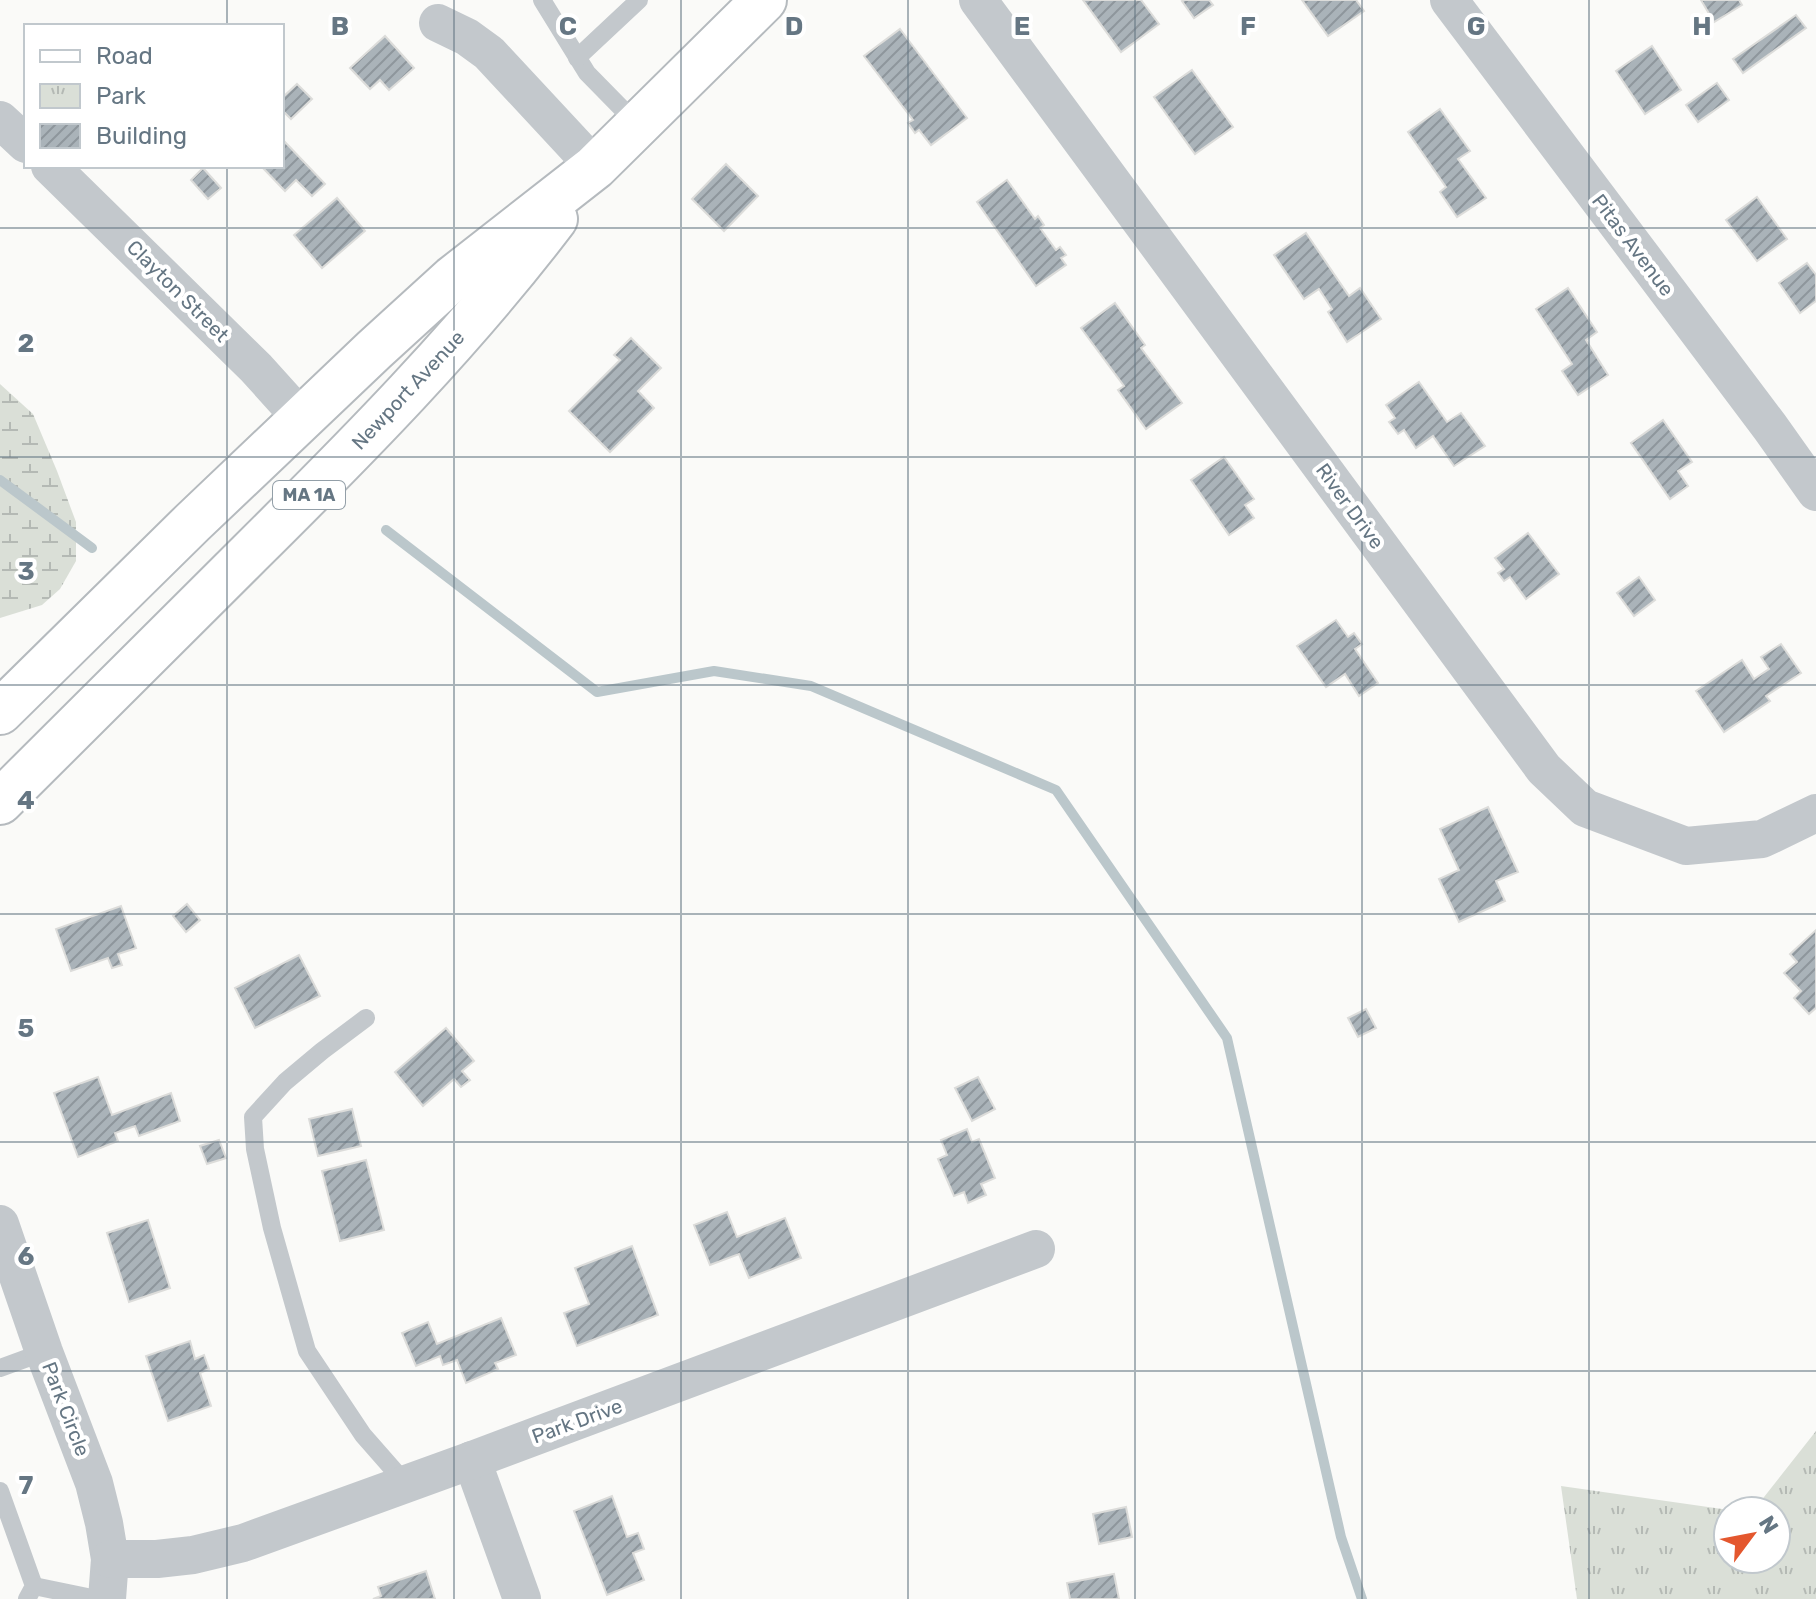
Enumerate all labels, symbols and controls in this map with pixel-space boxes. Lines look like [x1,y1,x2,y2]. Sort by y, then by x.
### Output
text: B [331,11,349,42]
text: C [559,11,577,42]
text: D [785,11,803,42]
text: E [1014,11,1030,42]
text: F [1240,11,1256,42]
text: G [1467,11,1485,42]
text: H [1692,11,1712,42]
legend [24,24,284,168]
text: Road [96,42,153,70]
text: Park [96,82,147,110]
text: Building [96,122,187,150]
street label: Pitas Avenue [1587,189,1679,301]
street label: Clayton Street [122,235,234,347]
street label: Newport Avenue [347,325,469,455]
text: 2 [18,328,34,359]
street label: River Drive [1311,458,1389,554]
road number: MA 1A [273,481,345,509]
text: 3 [17,556,35,587]
text: 4 [17,785,35,816]
text: 5 [18,1013,34,1044]
text: 6 [18,1241,35,1272]
street label: Park Circle [37,1358,95,1460]
street label: Park Drive [529,1394,625,1448]
text: 7 [19,1470,34,1501]
north arrow [1712,1495,1792,1575]
text: N [1753,1511,1784,1539]

